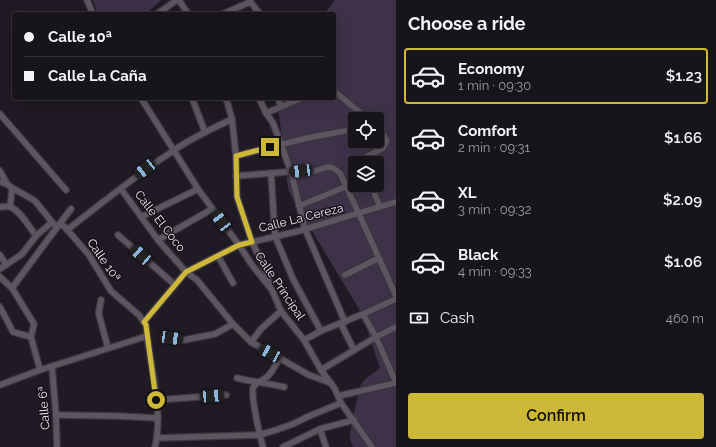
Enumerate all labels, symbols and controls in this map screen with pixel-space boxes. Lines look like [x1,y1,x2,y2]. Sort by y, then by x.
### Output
text: Choose a ride [408,13,526,34]
text: Calle 10ª [48,28,112,46]
icon: car [410,58,446,94]
text: Economy [458,60,525,78]
text: Calle La Caña [48,67,147,85]
text: $1.23 [666,67,702,85]
text: 1 min · 09:30 [458,78,531,93]
map controls [348,112,384,192]
button: locate [348,112,384,148]
icon: car [410,120,446,156]
text: Comfort [458,122,517,140]
text: $1.66 [664,129,702,147]
route end [261,138,279,156]
text: 2 min · 09:31 [458,140,530,155]
button: layers [348,156,384,192]
car [132,157,158,181]
car [288,164,314,178]
icon: car [410,182,446,218]
text: XL [458,184,476,202]
street label: Calle El Coco [132,188,188,254]
text: $2.09 [663,191,702,209]
street label: Calle La Cereza [257,201,345,235]
text: 3 min · 09:32 [458,202,531,217]
car [209,208,233,234]
street label: Calle 10ª [84,236,124,284]
car [128,243,154,267]
icon: car [410,244,446,280]
text: Black [458,246,498,264]
street label: Calle Principal [252,249,308,323]
text: $1.06 [664,253,702,271]
text: 4 min · 09:33 [458,264,532,279]
icon: cash [408,307,430,329]
text: Cash [440,309,474,327]
text: 460 m [666,311,704,326]
car [158,330,184,346]
car [257,342,283,364]
street label: Calle 6ª [35,386,53,430]
car [200,389,224,403]
route start [147,391,165,409]
button: Confirm [408,393,704,439]

